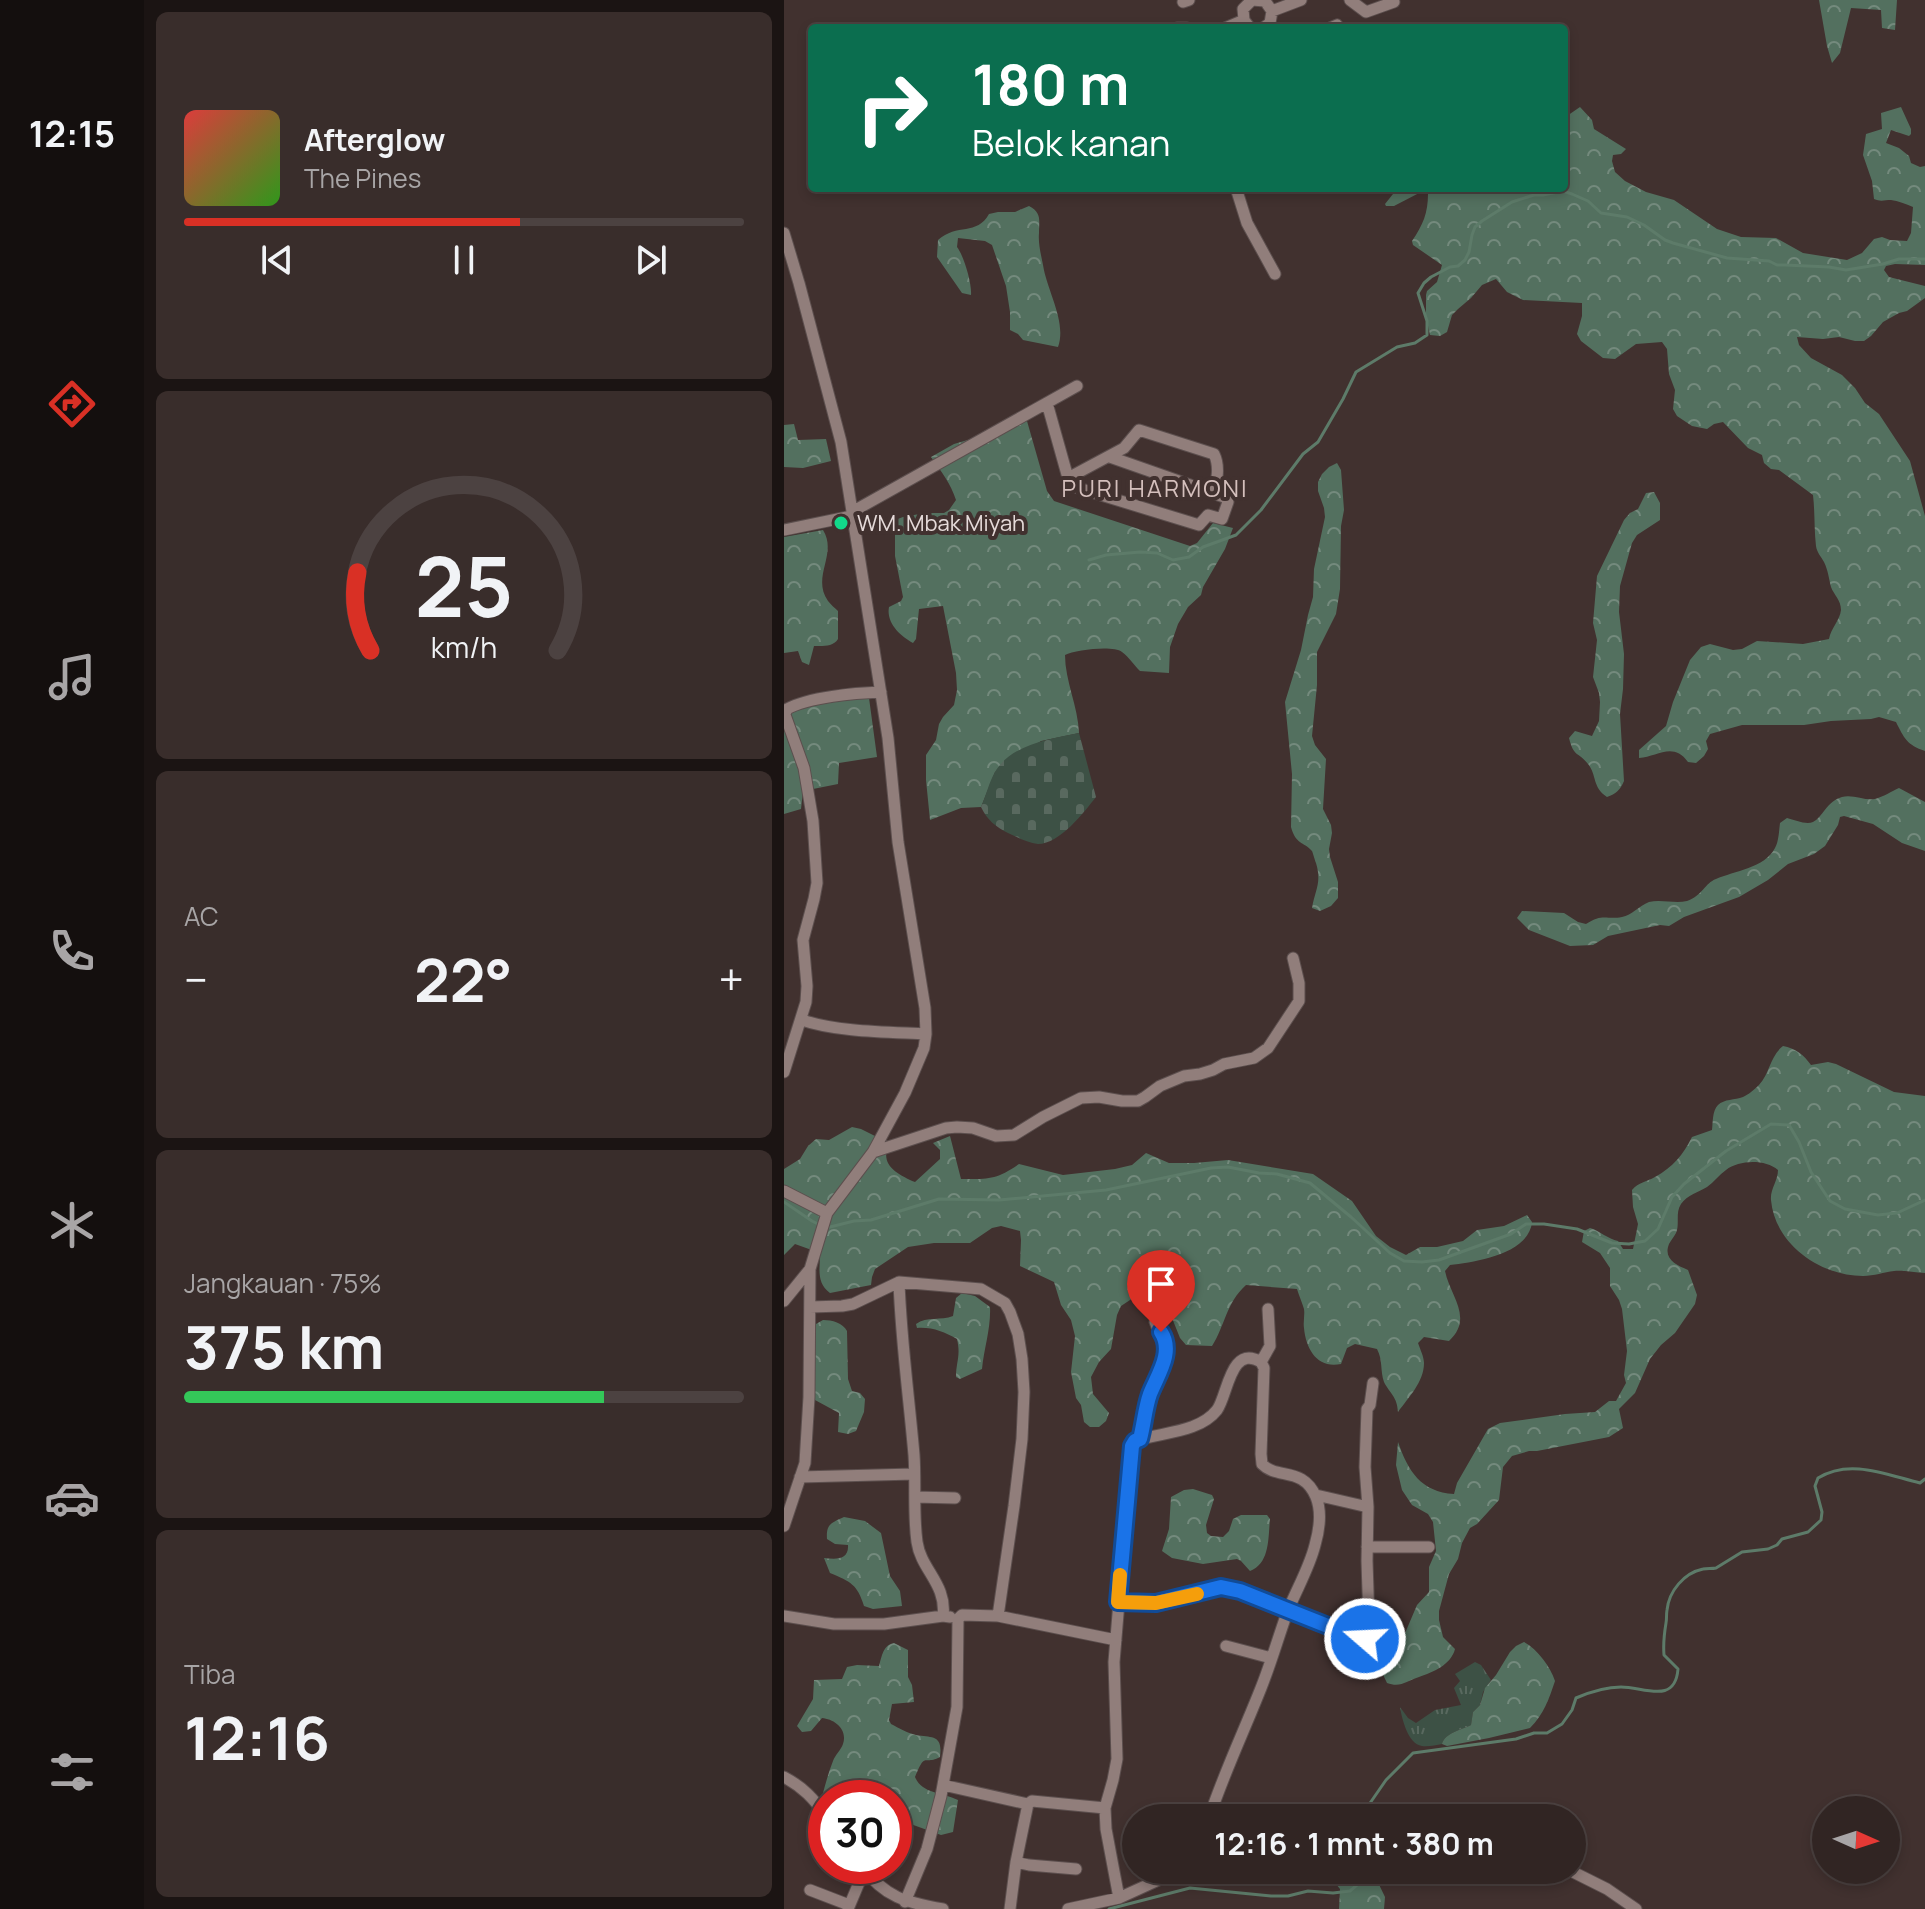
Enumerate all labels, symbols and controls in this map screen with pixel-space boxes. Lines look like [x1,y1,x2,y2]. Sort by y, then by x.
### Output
text: 180 m [972,45,1129,122]
icon: right [840,56,944,160]
text: 12:15 [29,109,115,158]
text: Belok kanan [972,118,1171,167]
text: Afterglow [304,119,445,160]
text: The Pines [304,160,421,196]
icon: previous [255,238,299,282]
icon: pause [442,238,486,282]
icon: next [629,238,673,282]
icon: directions [44,376,100,432]
district label: PURI HARMONI [1061,471,1249,504]
place label: WM. Mbak Miyah [857,508,1025,538]
marker: WM. Mbak Miyah [832,514,850,532]
text: 25 [415,528,513,642]
text: km/h [431,628,497,667]
icon: music [44,649,100,705]
text: AC [184,898,219,934]
icon: phone [44,923,100,979]
text: 22° [414,938,512,1020]
text: − [184,949,208,1009]
text: + [719,949,744,1009]
icon: climate [44,1197,100,1253]
pin [1127,1250,1195,1332]
icon: arrive [1139,1262,1183,1306]
text: Jangkauan · 75% [184,1265,382,1301]
text: 375 km [184,1305,384,1387]
icon: car [44,1470,100,1526]
position arrow [1323,1597,1407,1681]
text: Tiba [184,1656,235,1692]
text: 12:16 [184,1696,330,1778]
icon: filters [44,1744,100,1800]
speed limit sign: 30 [808,1780,912,1884]
north arrow [1812,1796,1900,1884]
map controls [1812,1796,1900,1884]
text: 12:16 · 1 mnt · 380 m [1214,1823,1494,1864]

